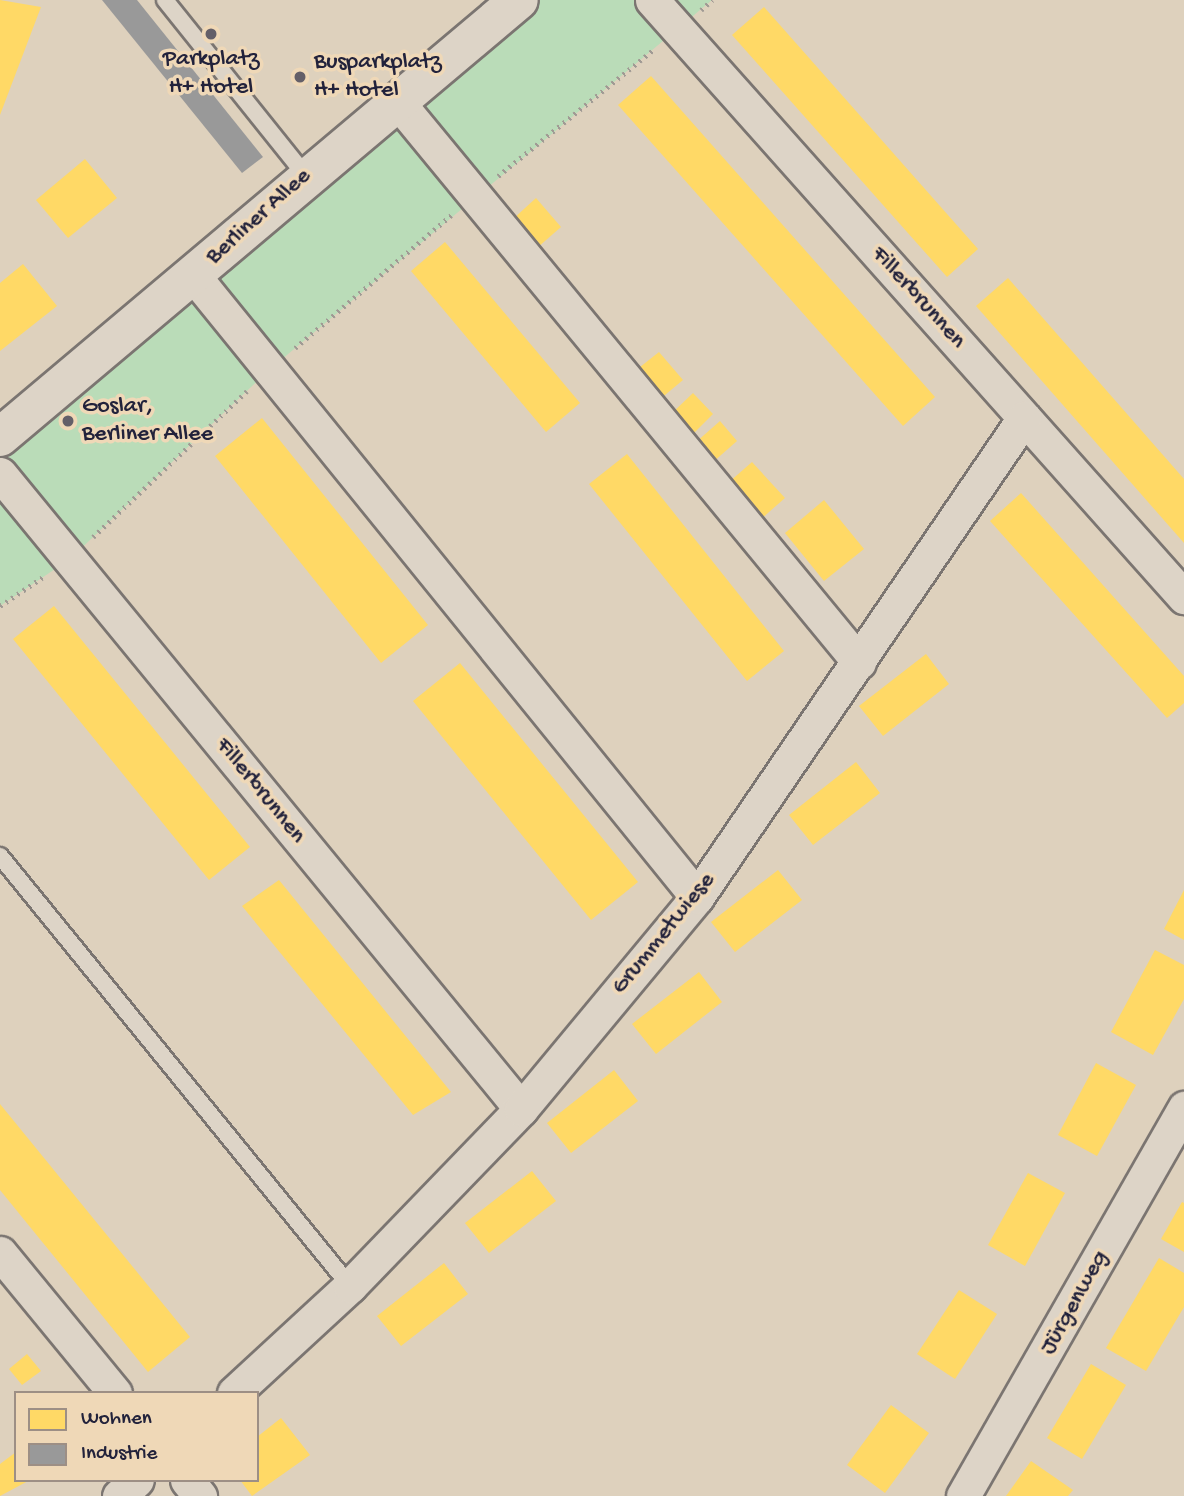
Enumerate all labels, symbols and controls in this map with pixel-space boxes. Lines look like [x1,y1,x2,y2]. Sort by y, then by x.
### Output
marker: Parkplatz H+ Hotel [203,26,219,42]
place label: Parkplatz H+ Hotel [163,46,259,102]
place label: Busparkplatz H+ Hotel [314,49,442,105]
marker: Busparkplatz H+ Hotel [292,69,308,85]
street label: Berliner Allee [201,162,317,272]
street label: Fillerbrunnen [864,241,972,355]
place label: Goslar, Berliner Allee [82,393,213,449]
marker: Goslar, Berliner Allee [60,413,76,429]
street label: Fillerbrunnen [209,732,311,850]
street label: Grummetwiese [606,867,722,1001]
street label: Jürgenweg [1035,1246,1115,1360]
legend [14,1391,259,1482]
text: Wohnen [81,1407,152,1432]
text: Industrie [81,1442,157,1467]

